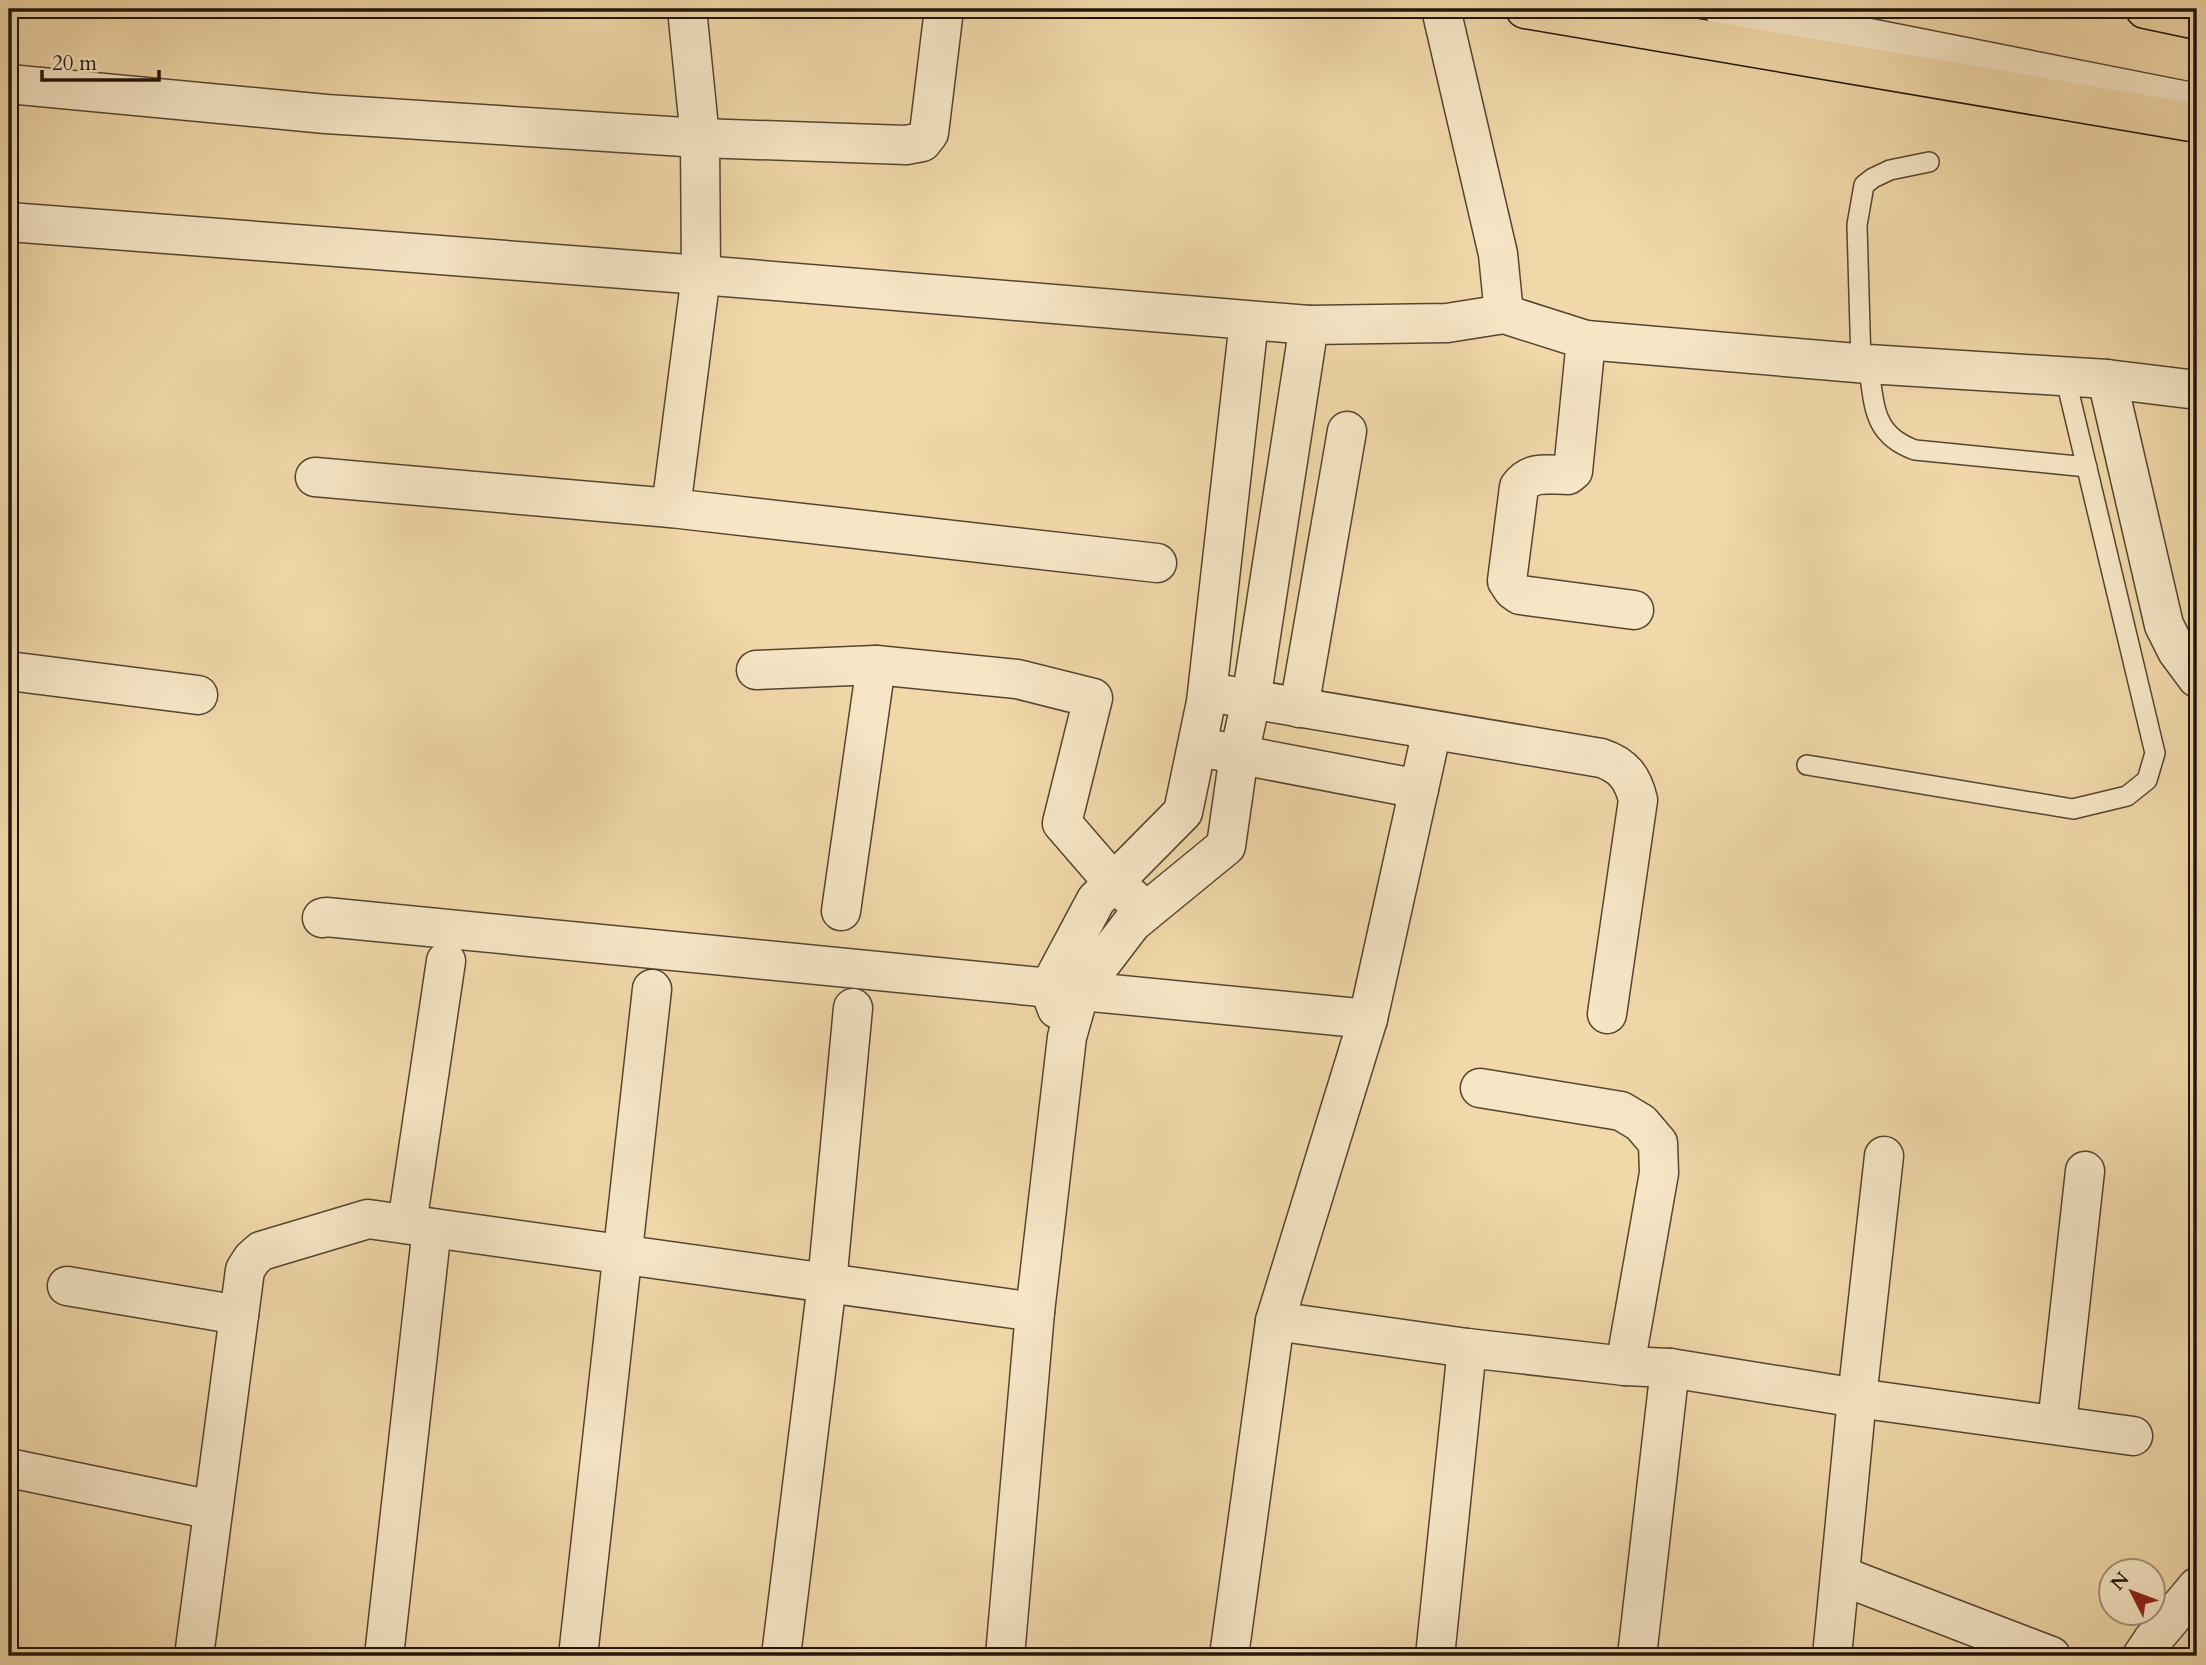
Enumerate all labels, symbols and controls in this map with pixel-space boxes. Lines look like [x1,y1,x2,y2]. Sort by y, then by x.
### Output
scale bar [42,38,159,82]
text: 20 m [52,49,97,78]
north arrow [2098,1556,2168,1626]
text: N [2105,1566,2136,1596]

